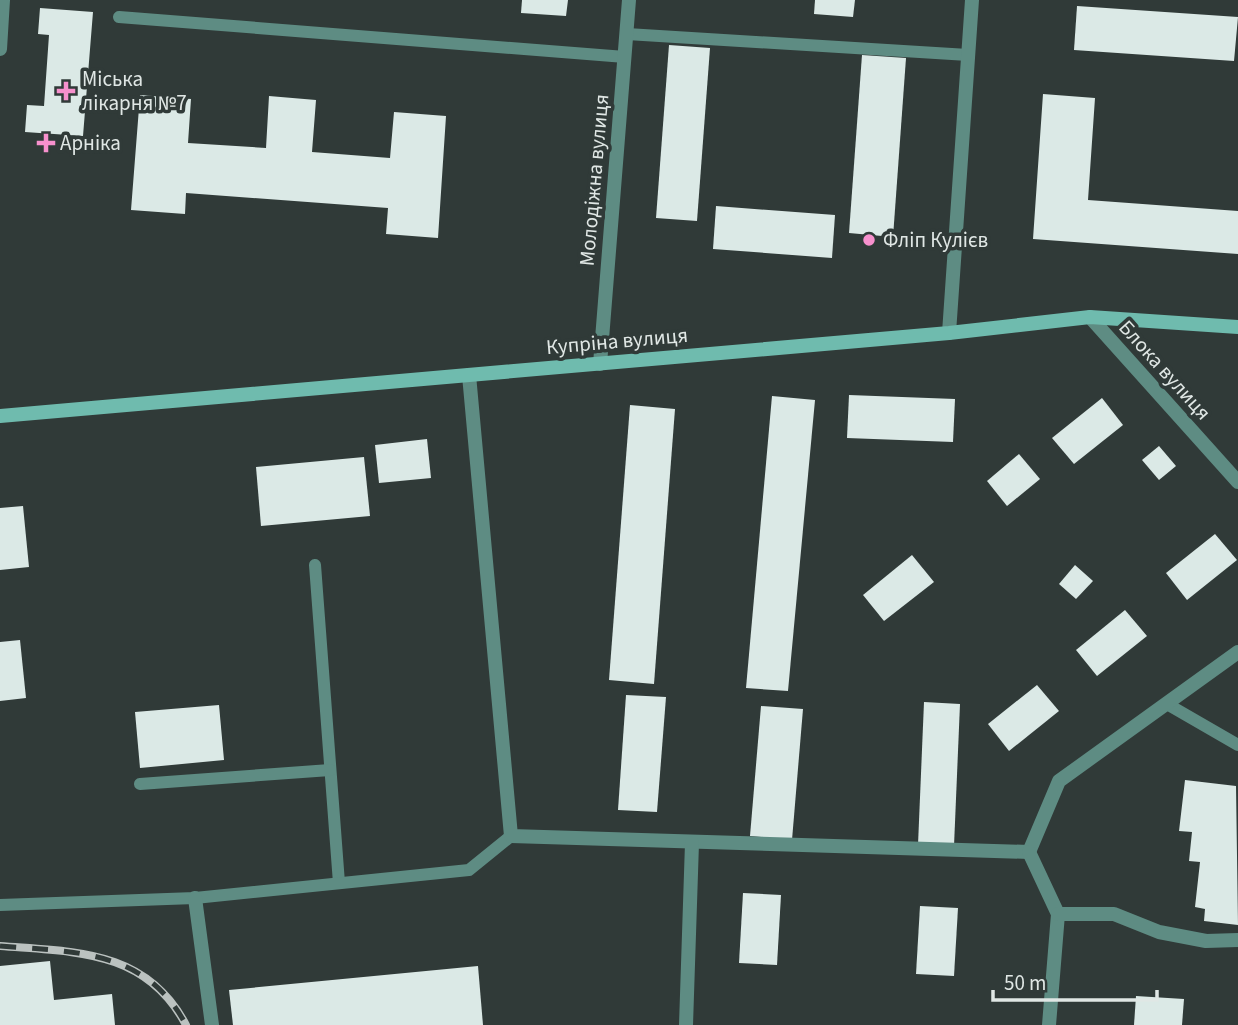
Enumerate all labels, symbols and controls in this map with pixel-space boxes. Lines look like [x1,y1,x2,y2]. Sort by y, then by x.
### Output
place label: Міська лікарня №7 [82,64,187,118]
marker: Міська лікарня №7 [56,81,76,101]
street label: Молодіжна вулиця [572,93,616,267]
place label: Арніка [60,128,121,158]
marker: Арніка [38,135,54,151]
place label: Фліп Кулієв [883,225,988,255]
marker: Фліп Кулієв [861,232,877,248]
street label: Блока вулиця [1112,313,1218,427]
street label: Купріна вулиця [545,320,689,362]
scale bar [993,958,1158,1002]
text: 50 m [1004,968,1046,998]

